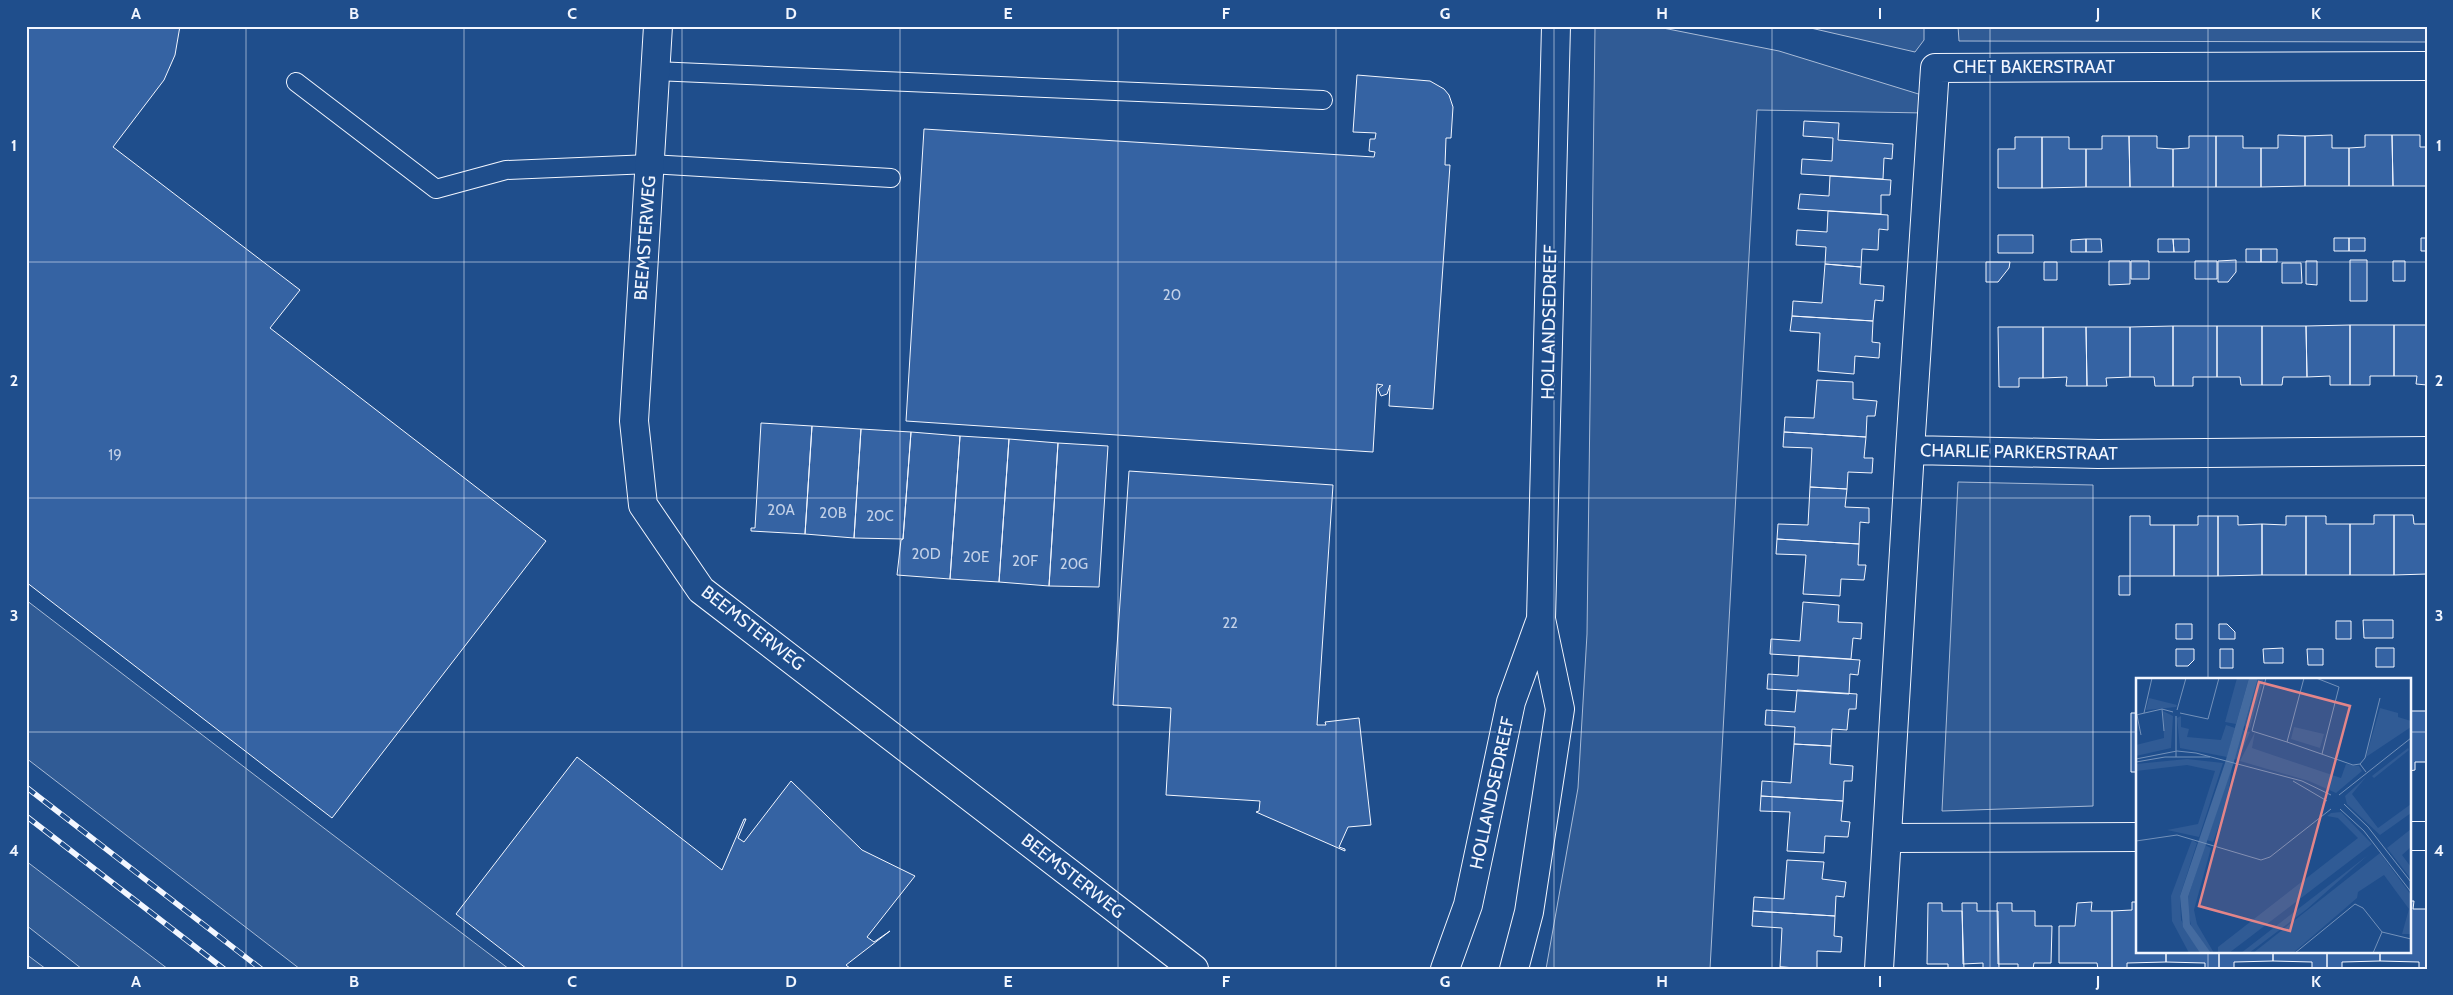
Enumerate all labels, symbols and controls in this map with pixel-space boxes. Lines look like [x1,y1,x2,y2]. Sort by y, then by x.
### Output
text: A [131,4,141,23]
text: B [349,4,359,23]
text: C [567,4,577,23]
text: D [785,4,797,23]
text: E [1003,4,1013,23]
text: F [1222,4,1231,23]
text: G [1440,4,1450,23]
text: H [1656,4,1668,23]
text: I [1878,4,1882,23]
text: J [2095,4,2100,23]
text: K [2311,4,2321,23]
street label: CHET BAKERSTRAAT [1953,56,2115,78]
text: 1 [11,136,17,155]
text: 1 [2436,136,2442,155]
street label: BEEMSTERWEG [630,175,660,301]
street label: HOLLANDSEDREEF [1537,244,1561,400]
house number: 20 [1163,286,1181,304]
text: 2 [10,371,18,390]
text: 2 [2435,371,2443,390]
street label: CHARLIE PARKERSTRAAT [1920,439,2118,465]
house number: 19 [108,446,122,464]
house number: 20A [767,501,795,519]
house number: 20B [819,504,847,522]
house number: 20C [866,507,894,525]
house number: 20D [911,545,941,563]
house number: 20E [963,548,989,566]
house number: 20F [1012,552,1038,570]
house number: 20G [1060,555,1088,573]
street label: BEEMSTERWEG [697,581,809,675]
text: 3 [10,606,18,625]
text: 3 [2435,606,2443,625]
house number: 22 [1222,614,1238,632]
inset map [2136,678,2410,952]
street label: HOLLANDSEDREEF [1465,714,1519,871]
street label: BEEMSTERWEG [1017,829,1129,923]
text: 4 [9,841,19,860]
text: 4 [2434,841,2444,860]
text: A [131,972,141,991]
text: B [349,972,359,991]
text: C [567,972,577,991]
text: D [785,972,797,991]
text: E [1003,972,1013,991]
text: F [1222,972,1231,991]
text: G [1440,972,1450,991]
text: H [1656,972,1668,991]
text: I [1878,972,1882,991]
text: J [2095,972,2100,991]
text: K [2311,972,2321,991]

